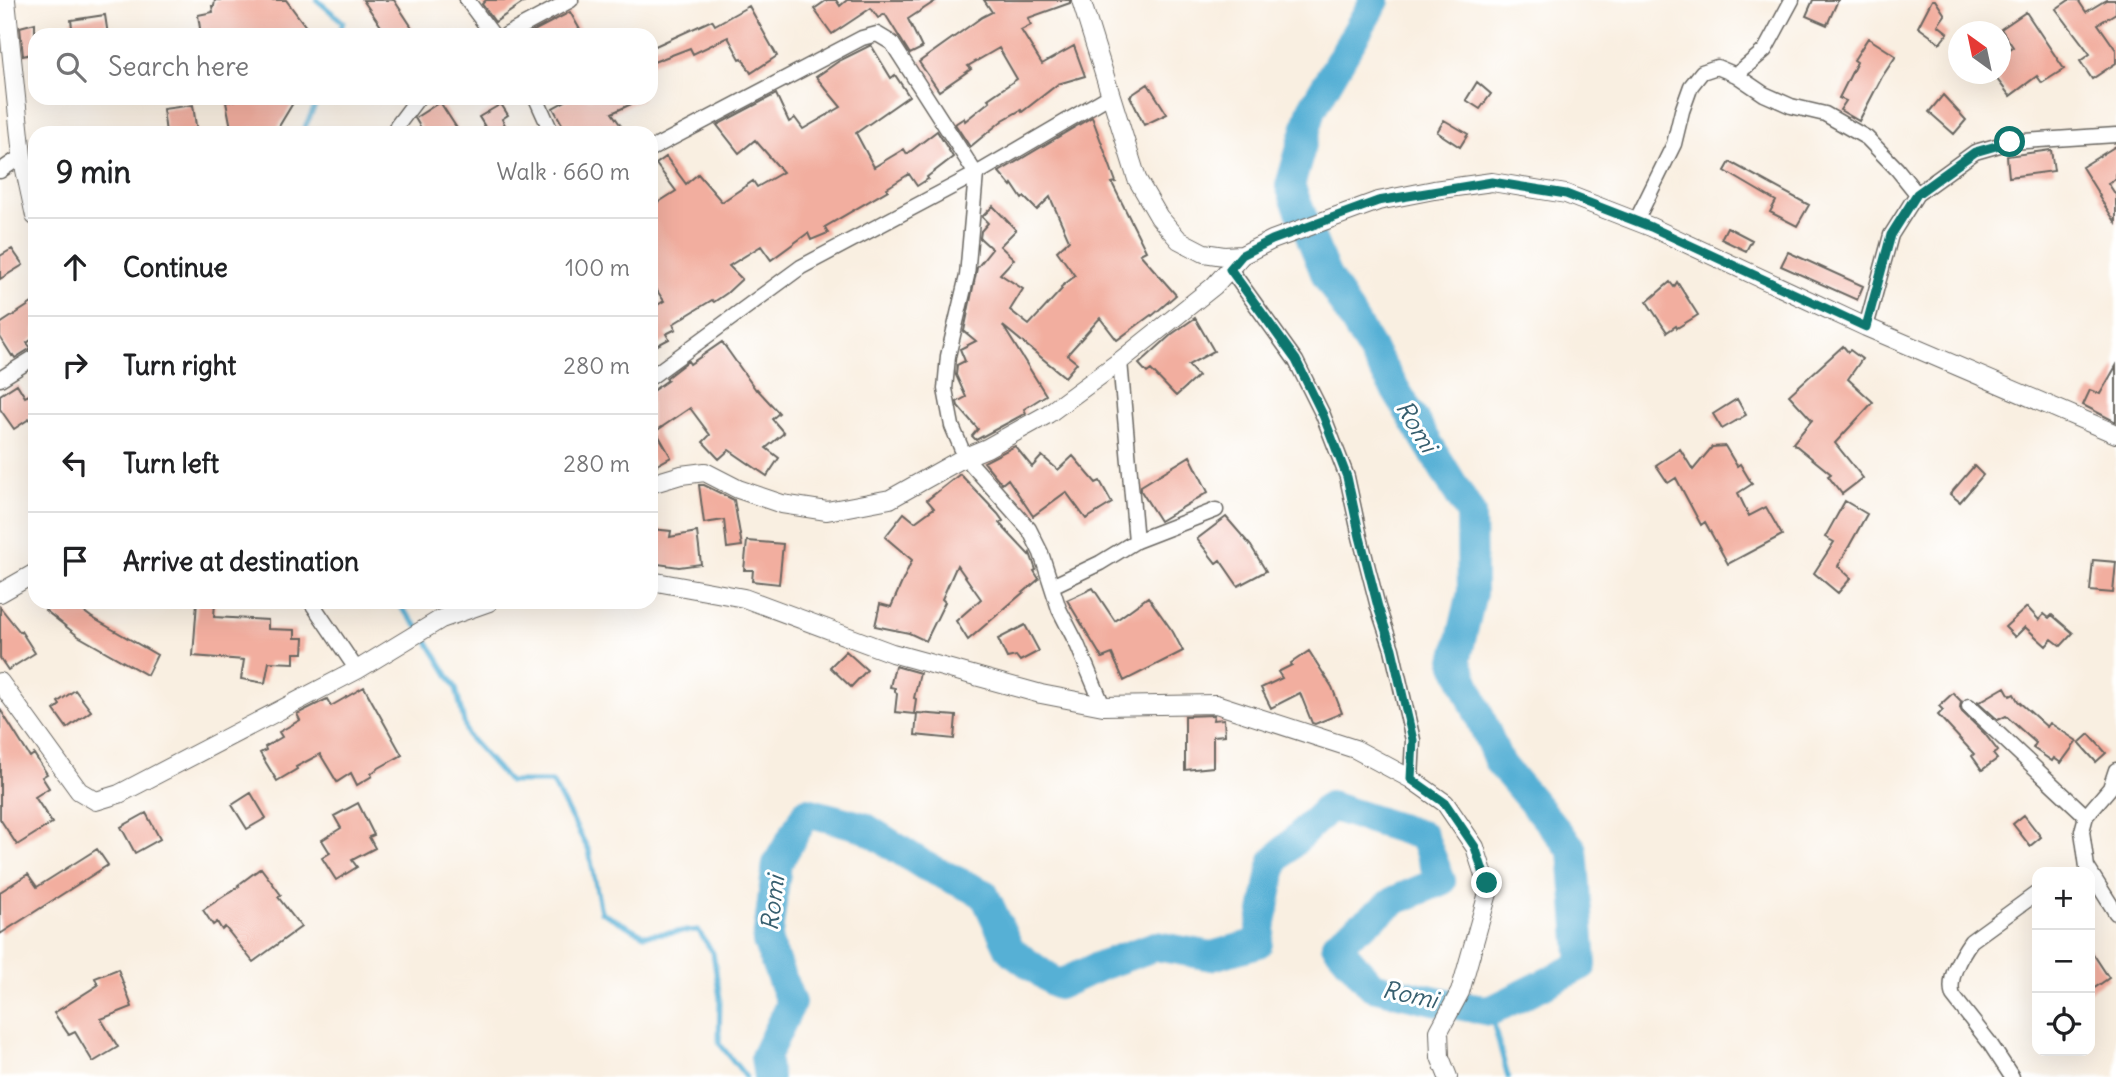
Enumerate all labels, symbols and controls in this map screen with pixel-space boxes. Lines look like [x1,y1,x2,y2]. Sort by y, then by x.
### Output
north arrow [1948,21,2011,84]
search box [28,28,658,105]
icon: search [52,48,90,86]
text: Search here [108,50,249,83]
route start [1994,126,2025,157]
text: 9 min [56,153,131,191]
text: Walk · 660 m [496,157,630,186]
icon: ahead [56,248,94,286]
text: Continue [123,251,228,284]
text: 100 m [565,253,630,282]
icon: right [56,346,94,384]
text: Turn right [123,349,236,382]
text: 280 m [563,351,630,380]
water label: Romi [1390,395,1445,460]
icon: left [56,444,94,482]
text: Turn left [123,447,219,480]
text: 280 m [563,449,630,478]
icon: arrive [56,542,94,580]
text: Arrive at destination [123,545,359,578]
route end [1471,867,1502,898]
map controls [2032,867,2095,1056]
button: + [2032,867,2095,930]
water label: Romi [754,871,791,932]
button: − [2032,930,2095,993]
water label: Romi [1380,974,1443,1015]
button: locate [2032,993,2095,1056]

